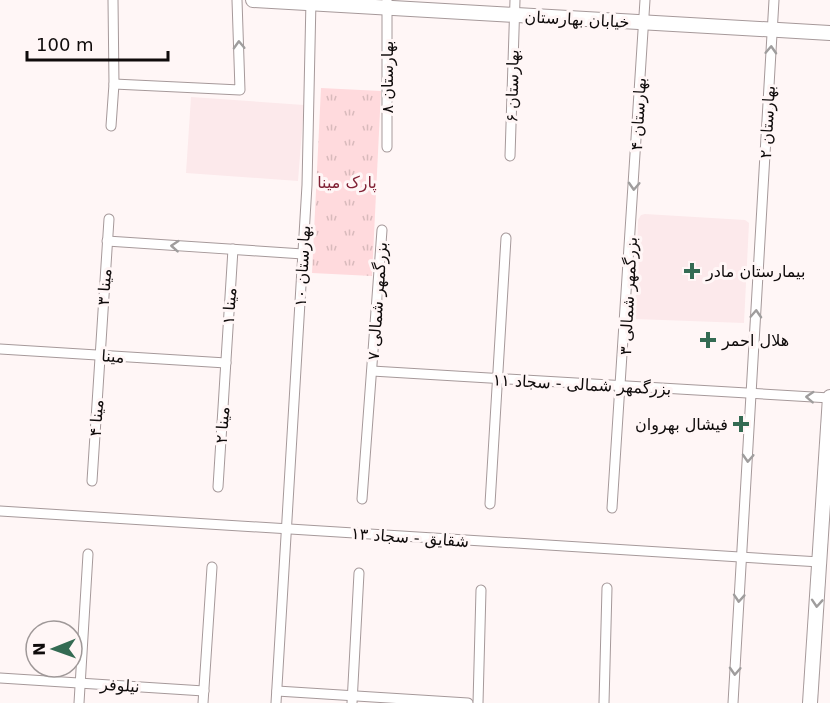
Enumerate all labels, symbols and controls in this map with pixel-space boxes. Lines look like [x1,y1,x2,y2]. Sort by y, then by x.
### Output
street label: خیابان بهارستان [524,7,630,33]
scale bar [27,24,168,62]
text: 100 m [36,34,94,55]
one-way arrow [232,41,245,50]
street label: بهارستان ۸ [378,41,398,113]
one-way arrow [765,46,778,55]
street label: بهارستان ۶ [502,49,524,123]
street label: بهارستان ۴ [627,77,651,151]
street label: بهارستان ۲ [756,85,780,159]
park label: پارک مینا [317,173,377,193]
one-way arrow [628,181,641,190]
street label: بهارستان ۱۰ [291,225,315,307]
street label: بزرگمهر شمالی ۳ [616,236,642,356]
one-way arrow [170,239,179,252]
street label: بزرگمهر شمالی ۷ [364,241,392,361]
marker: بیمارستان مادر [683,262,701,280]
place label: بیمارستان مادر [705,262,805,282]
street label: مینا ۳ [94,268,115,306]
street label: مینا ۱ [219,287,240,325]
one-way arrow [750,310,763,319]
marker: هلال احمر [699,331,717,349]
place label: هلال احمر [721,331,789,351]
street label: مینا [101,346,125,367]
street label: بزرگمهر شمالی - سجاد ۱۱ [492,370,672,400]
one-way arrow [806,391,815,404]
street label: مینا ۴ [86,399,107,437]
street label: مینا ۲ [212,406,233,444]
place label: فیشال بهروان [635,415,728,435]
marker: فیشال بهروان [732,415,750,433]
one-way arrow [741,453,754,462]
street label: شقایق - سجاد ۱۳ [350,524,470,552]
one-way arrow [733,594,746,603]
one-way arrow [811,599,824,608]
north arrow [24,619,84,679]
text: N [30,642,49,656]
one-way arrow [729,666,742,675]
street label: نیلوفر [99,675,140,697]

